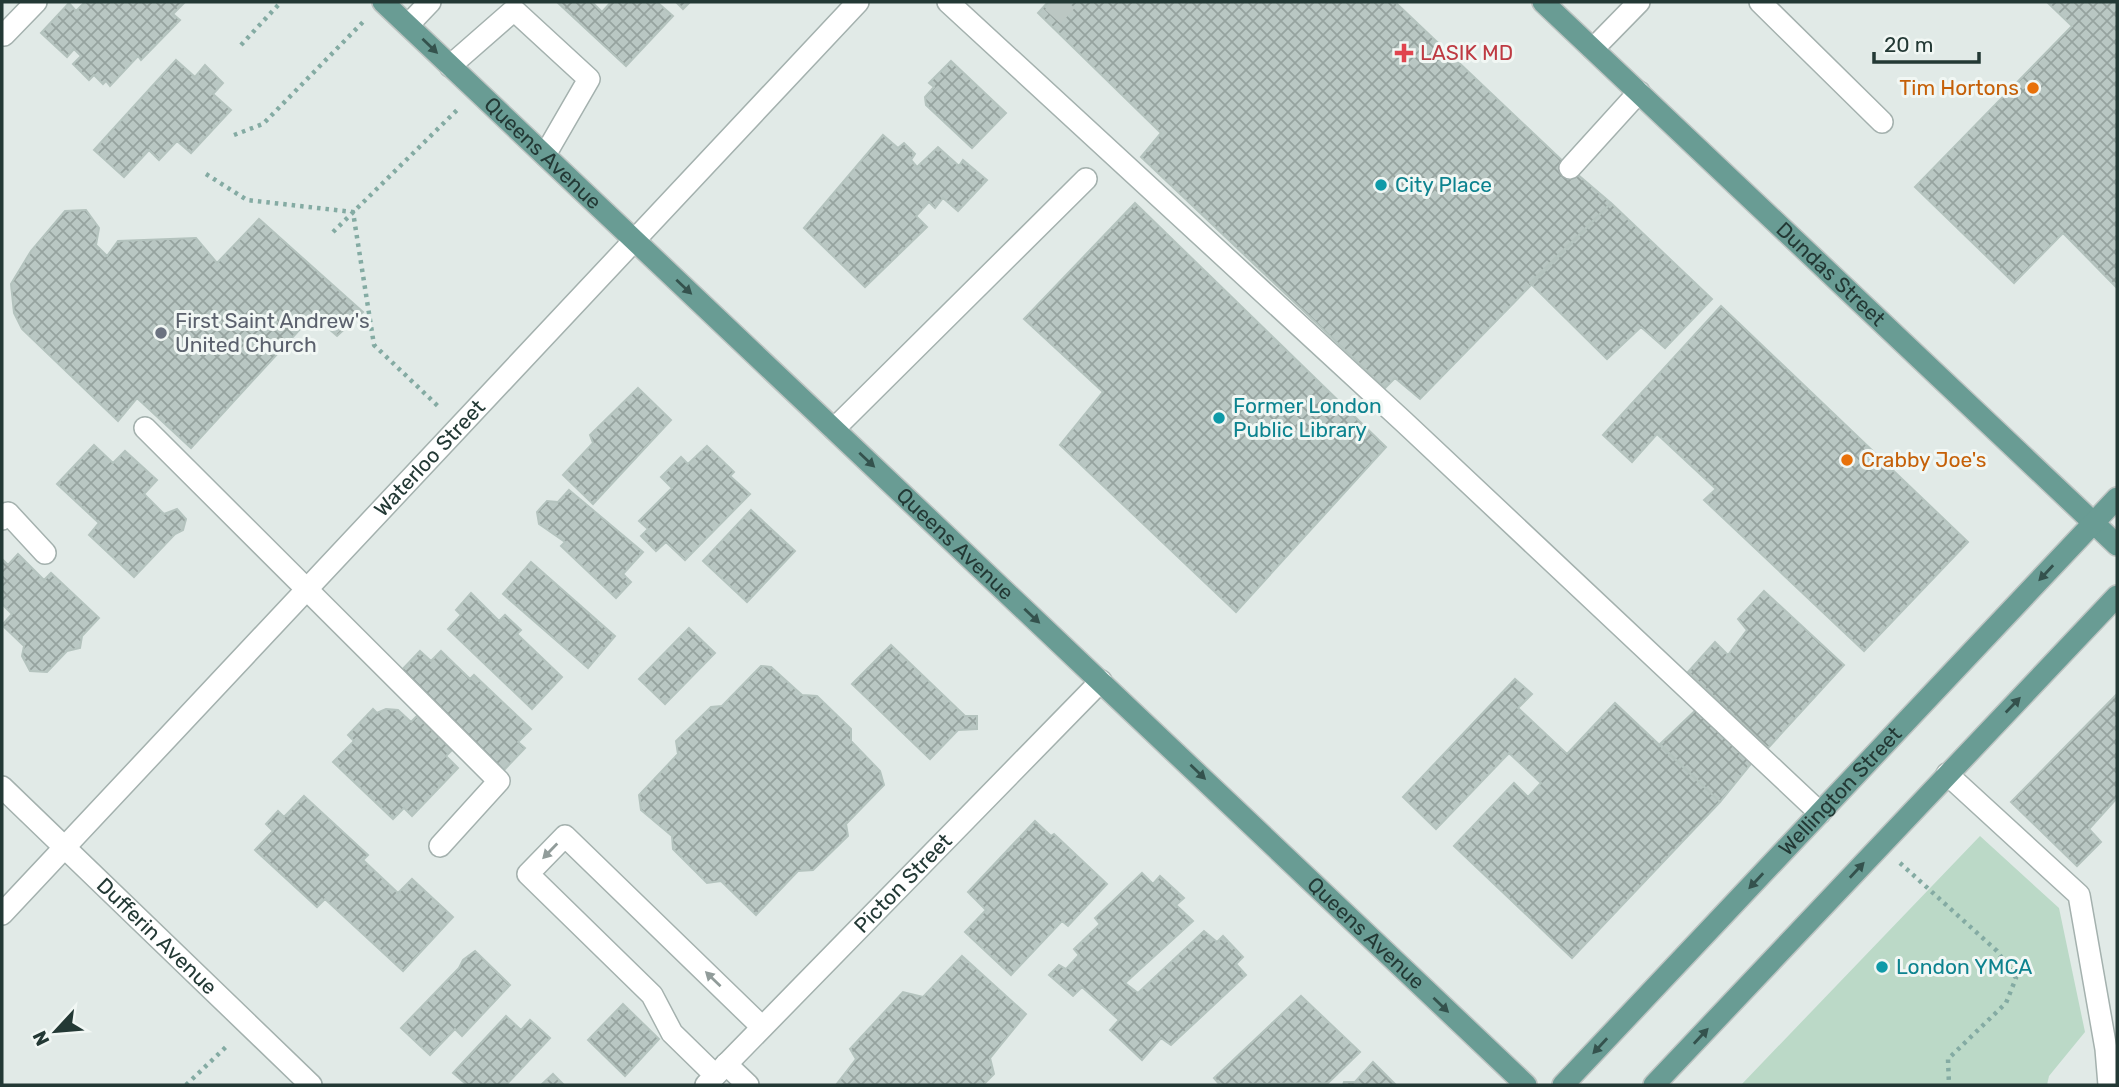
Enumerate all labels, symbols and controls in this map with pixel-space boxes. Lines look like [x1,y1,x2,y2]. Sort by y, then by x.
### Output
scale bar [1874,21,1979,65]
text: 20 m [1884,32,1933,57]
one-way arrow [421,38,439,54]
place label: LASIK MD [1420,40,1513,65]
marker: LASIK MD [1394,43,1414,63]
place label: Tim Hortons [1899,75,2019,100]
marker: Tim Hortons [2025,80,2041,96]
street label: Queens Avenue [479,92,607,214]
place label: City Place [1395,172,1492,197]
marker: City Place [1373,177,1389,193]
street label: Dundas Street [1771,216,1891,331]
one-way arrow [675,278,692,294]
place label: First Saint Andrew's United Church [175,308,370,357]
marker: First Saint Andrew's United Church [153,325,169,341]
place label: Former London Public Library [1233,393,1382,442]
street label: Waterloo Street [369,394,490,522]
marker: Former London Public Library [1211,410,1227,426]
place label: Crabby Joe's [1861,447,1987,472]
one-way arrow [858,451,875,467]
marker: Crabby Joe's [1839,452,1855,468]
street label: Queens Avenue [892,482,1019,605]
one-way arrow [2038,564,2055,581]
one-way arrow [1023,608,1041,624]
one-way arrow [2005,697,2021,714]
street label: Wellington Street [1773,721,1907,860]
one-way arrow [1189,764,1206,781]
street label: Picton Street [849,828,957,938]
one-way arrow [543,842,559,859]
one-way arrow [1849,862,1865,879]
street label: Dufferin Avenue [92,872,222,999]
street label: Queens Avenue [1302,872,1430,994]
one-way arrow [1748,872,1764,890]
place label: London YMCA [1896,954,2032,979]
marker: London YMCA [1874,959,1890,975]
one-way arrow [705,971,722,988]
north arrow [21,996,91,1066]
one-way arrow [1432,996,1449,1012]
text: N [28,1027,55,1049]
one-way arrow [1693,1028,1709,1045]
one-way arrow [1592,1037,1608,1054]

